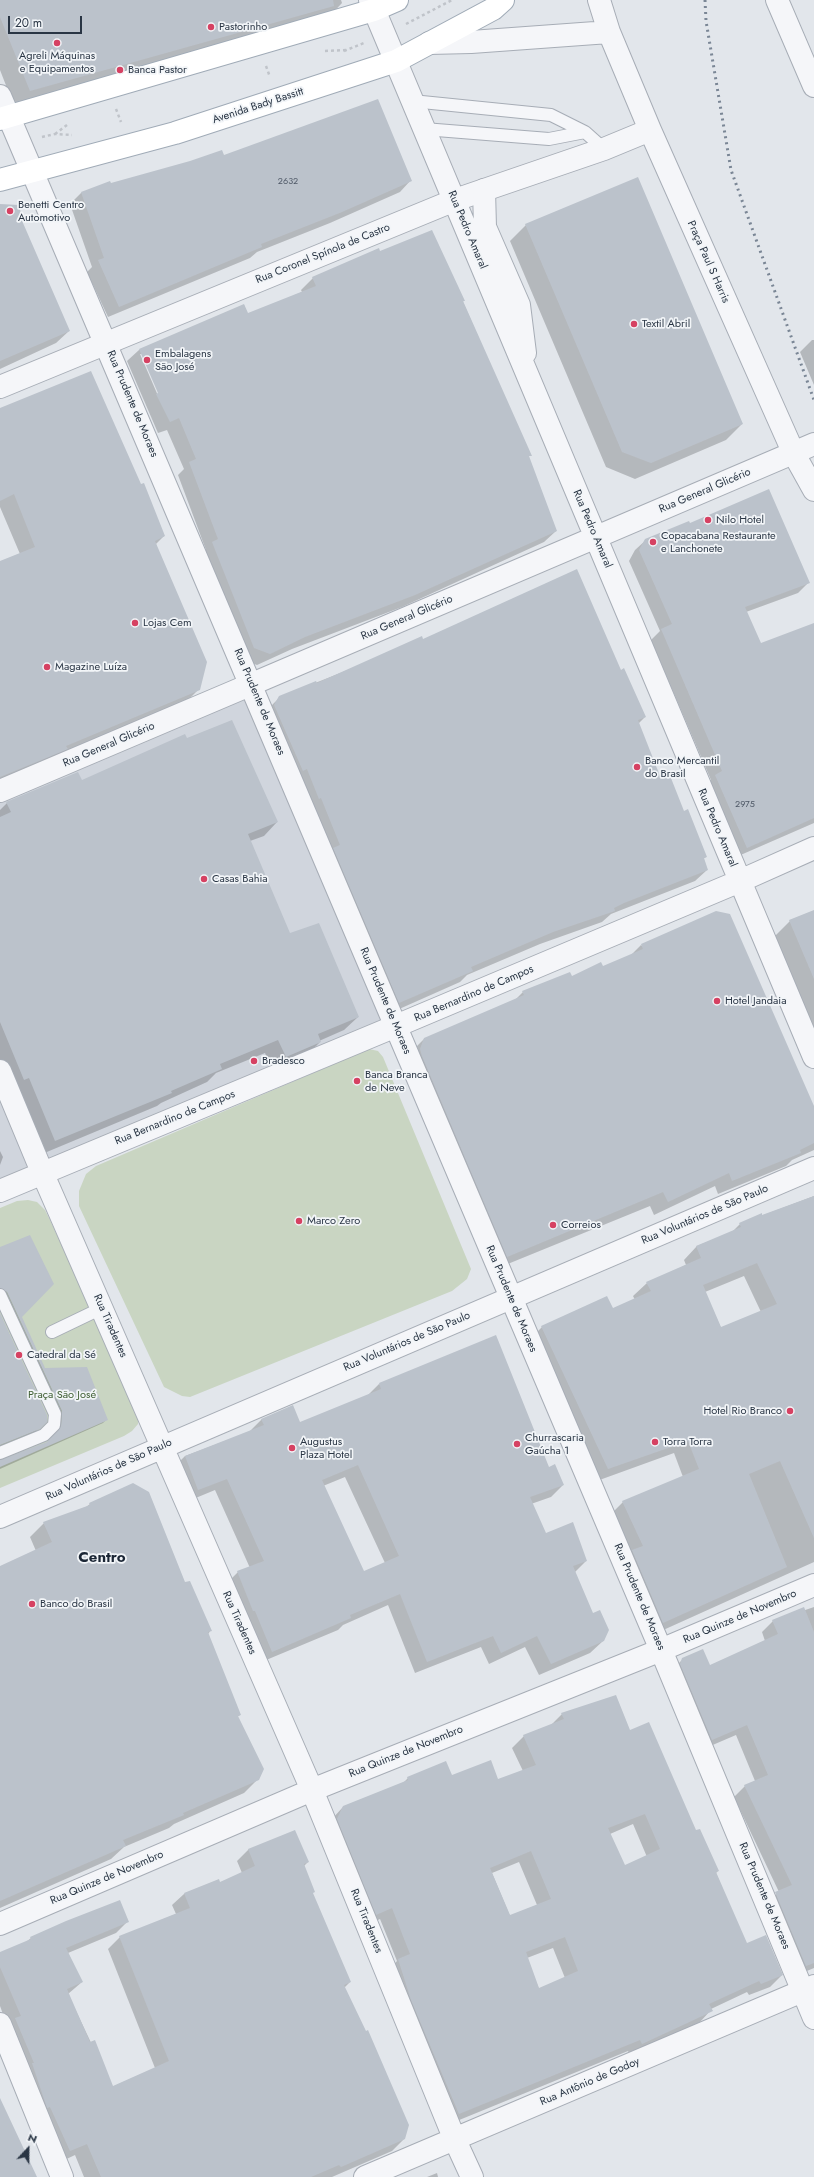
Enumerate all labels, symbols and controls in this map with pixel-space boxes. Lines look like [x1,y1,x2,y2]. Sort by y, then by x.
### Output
scale bar [10,8,84,34]
text: 20 m [15,14,42,32]
place label: Pastorinho [219,20,267,34]
marker: Pastorinho [206,22,216,32]
marker: Agreli Máquinas e Equipamentos [52,38,62,48]
place label: Agreli Máquinas e Equipamentos [19,49,95,75]
place label: Banca Pastor [128,63,187,77]
marker: Banca Pastor [115,65,125,75]
street label: Avenida Bady Bassitt [211,85,305,127]
house number: 2632 [278,177,298,187]
street label: Rua Pedro Amaral [445,189,489,271]
place label: Benetti Centro Automotivo [18,198,84,224]
marker: Benetti Centro Automotivo [5,206,15,216]
street label: Praça Paul S Harris [684,219,732,305]
street label: Rua Coronel Spínola de Castro [254,221,392,287]
place label: Textil Abril [642,317,690,331]
marker: Textil Abril [629,319,639,329]
place label: Embalagens São José [155,347,211,373]
street label: Rua Prudente de Moraes [104,349,160,459]
marker: Embalagens São José [142,355,152,365]
street label: Rua General Glicério [657,466,753,516]
street label: Rua Pedro Amaral [570,488,614,570]
place label: Nilo Hotel [716,513,764,527]
marker: Nilo Hotel [703,515,713,525]
place label: Copacabana Restaurante e Lanchonete [661,529,776,555]
marker: Copacabana Restaurante e Lanchonete [648,537,658,547]
street label: Rua General Glicério [359,593,455,643]
place label: Lojas Cem [143,616,192,630]
marker: Lojas Cem [130,618,140,628]
street label: Rua Prudente de Moraes [231,647,287,757]
place label: Magazine Luíza [55,660,127,674]
marker: Magazine Luíza [42,662,52,672]
street label: Rua General Glicério [61,720,157,770]
place label: Banco Mercantil do Brasil [645,754,719,780]
marker: Banco Mercantil do Brasil [632,762,642,772]
street label: Rua Pedro Amaral [695,787,739,869]
house number: 2975 [735,800,755,810]
place label: Casas Bahia [212,872,268,886]
marker: Casas Bahia [199,874,209,884]
street label: Rua Prudente de Moraes [357,946,413,1056]
street label: Rua Bernardino de Campos [412,963,536,1025]
place label: Hotel Jandaia [725,994,786,1008]
marker: Hotel Jandaia [712,996,722,1006]
place label: Bradesco [262,1054,305,1068]
marker: Bradesco [249,1056,259,1066]
place label: Banca Branca de Neve [365,1068,428,1094]
marker: Banca Branca de Neve [352,1076,362,1086]
street label: Rua Bernardino de Campos [113,1088,237,1148]
street label: Rua Voluntários de São Paulo [640,1182,770,1248]
place label: Marco Zero [307,1214,360,1228]
marker: Marco Zero [294,1216,304,1226]
place label: Correios [561,1218,601,1232]
marker: Correios [548,1220,558,1230]
street label: Rua Prudente de Moraes [483,1244,539,1354]
street label: Rua Tiradentes [90,1292,130,1360]
street label: Rua Voluntários de São Paulo [342,1309,472,1375]
place label: Catedral da Sé [27,1348,96,1362]
marker: Catedral da Sé [14,1350,24,1360]
park label: Praça São José [28,1388,96,1402]
place label: Hotel Rio Branco [703,1404,782,1418]
marker: Hotel Rio Branco [785,1406,795,1416]
place label: Churrascaria Gaúcha 1 [525,1431,584,1457]
place label: Augustus Plaza Hotel [300,1435,352,1461]
place label: Torra Torra [663,1435,712,1449]
street label: Rua Voluntários de São Paulo [44,1436,174,1504]
marker: Torra Torra [650,1437,660,1447]
marker: Churrascaria Gaúcha 1 [512,1439,522,1449]
marker: Augustus Plaza Hotel [287,1443,297,1453]
street label: Rua Prudente de Moraes [611,1542,667,1652]
district label: Centro [78,1549,126,1567]
street label: Rua Quinze de Novembro [681,1587,799,1647]
street label: Rua Tiradentes [219,1589,259,1657]
place label: Banco do Brasil [40,1597,112,1611]
marker: Banco do Brasil [27,1599,37,1609]
street label: Rua Quinze de Novembro [347,1723,465,1781]
street label: Rua Prudente de Moraes [736,1841,792,1951]
street label: Rua Quinze de Novembro [48,1848,166,1908]
street label: Rua Tiradentes [347,1887,385,1955]
street label: Rua Antônio de Godoy [538,2055,642,2109]
north arrow [8,2129,48,2169]
text: N [25,2129,40,2147]

